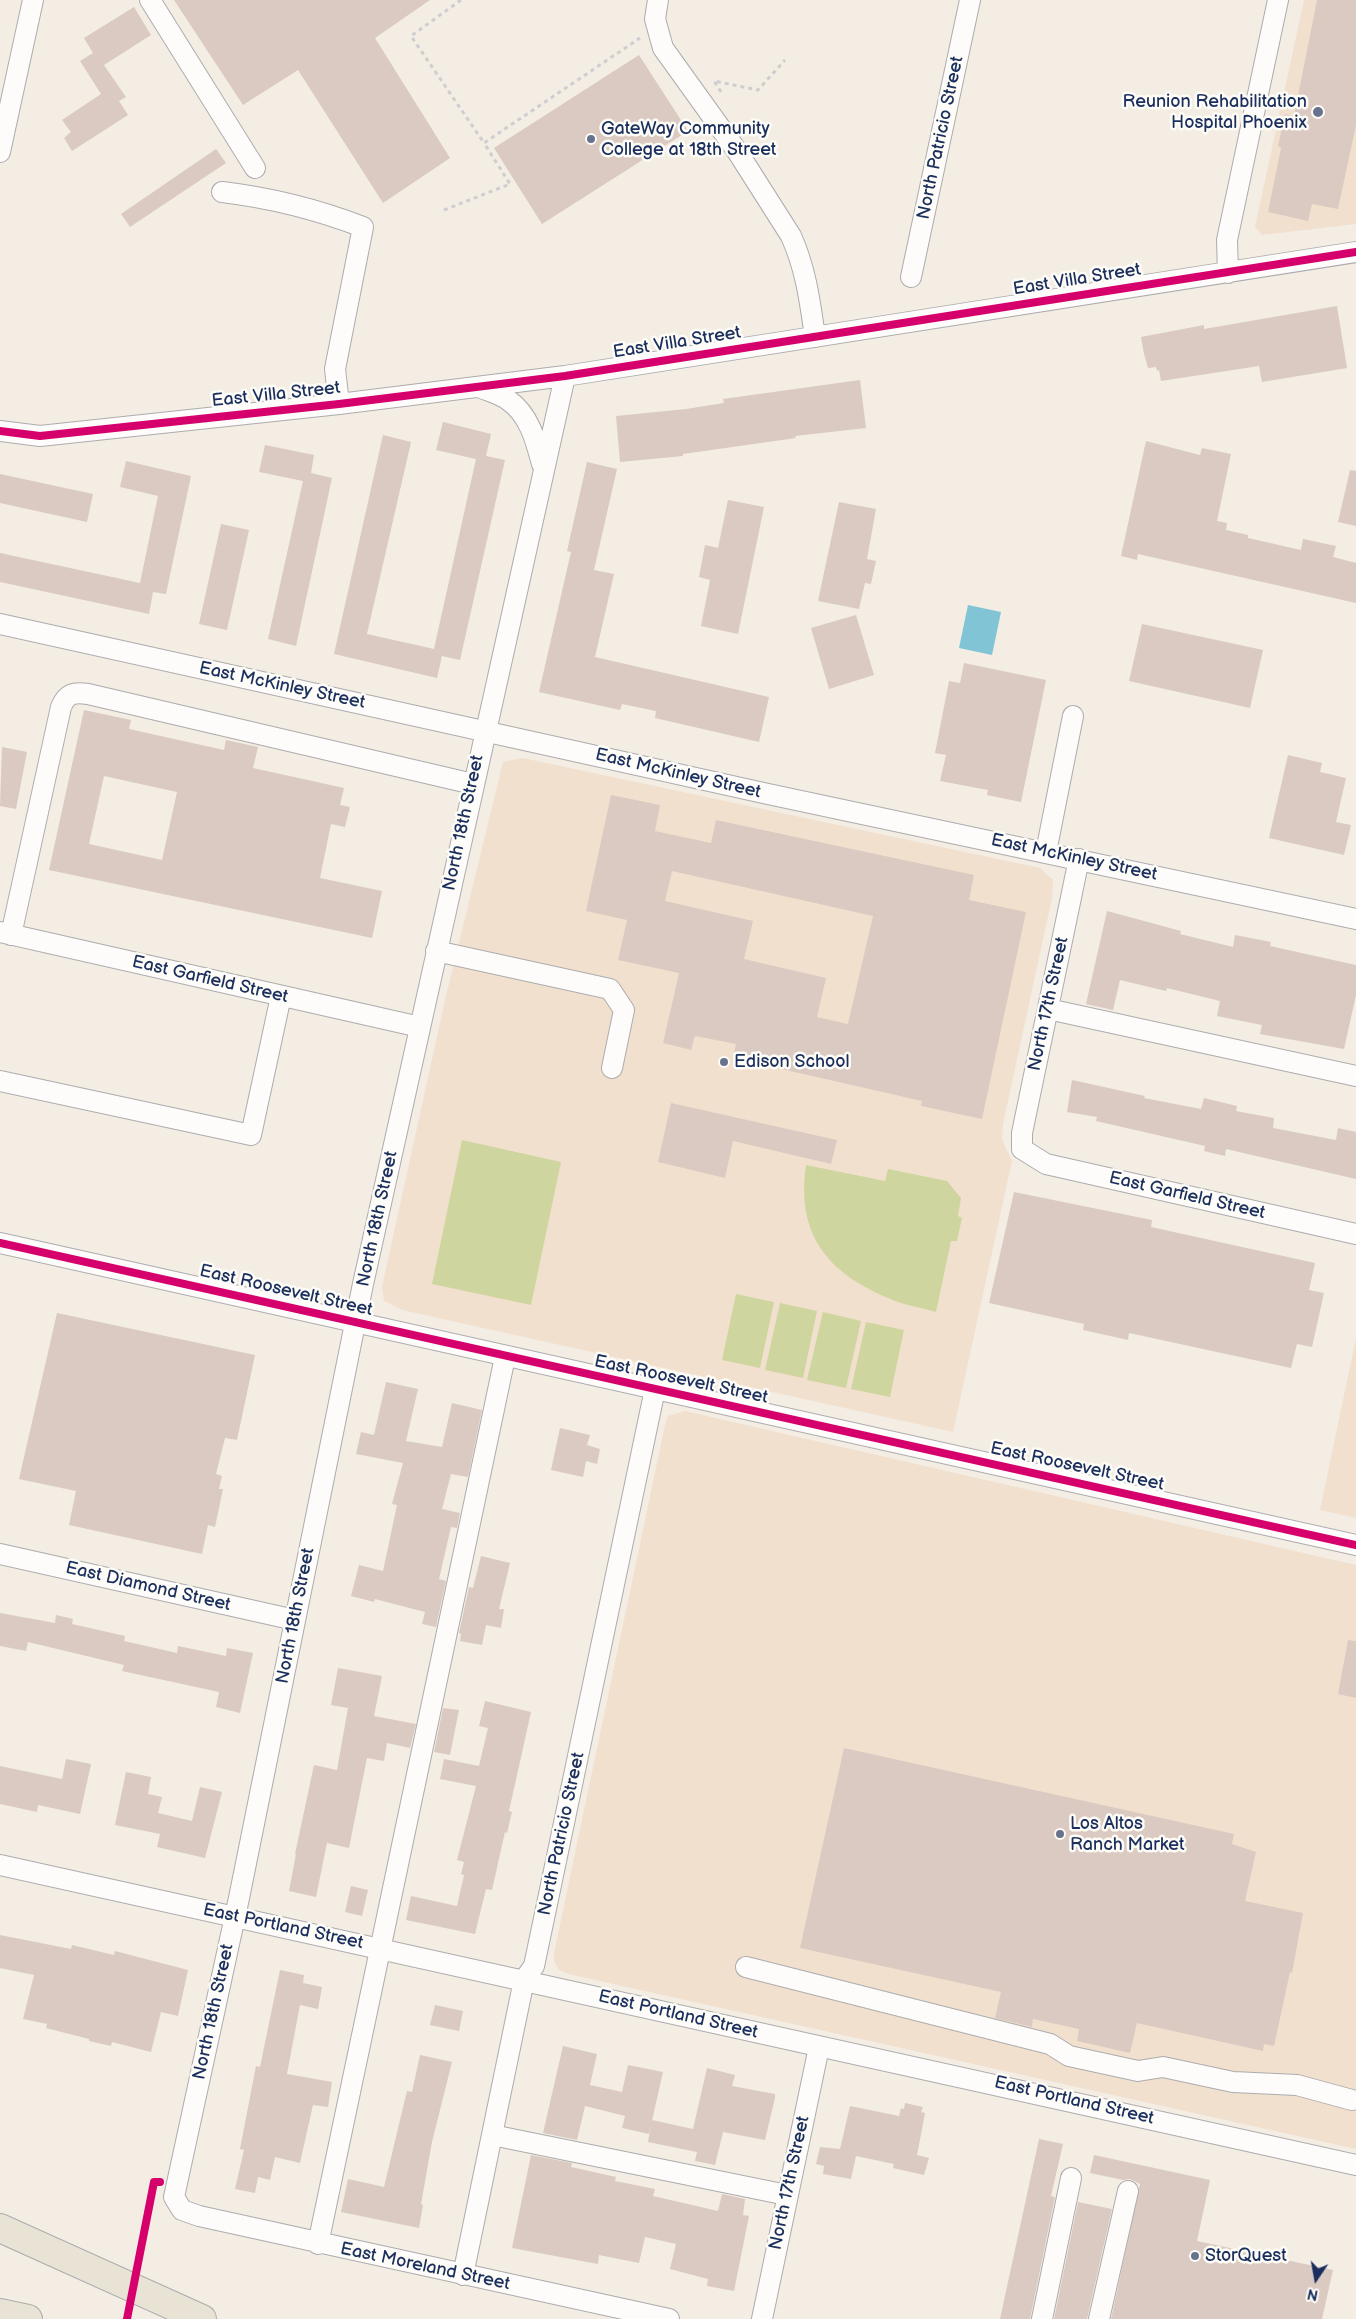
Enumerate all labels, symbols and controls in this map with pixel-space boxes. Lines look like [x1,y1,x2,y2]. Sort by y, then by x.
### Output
street label: North Patricio Street [913,55,969,221]
place label: Reunion Rehabilitation Hospital Phoenix [1122,91,1307,134]
marker: Reunion Rehabilitation Hospital Phoenix [1311,105,1325,119]
place label: GateWay Community College at 18th Street [601,118,776,160]
marker: GateWay Community College at 18th Street [585,133,597,145]
street label: East Villa Street [1012,259,1142,301]
street label: East Villa Street [612,322,742,364]
street label: East Villa Street [211,378,341,412]
street label: East McKinley Street [197,658,367,714]
street label: East McKinley Street [593,744,763,804]
street label: North 18th Street [439,753,489,893]
street label: East McKinley Street [989,830,1159,886]
street label: North 17th Street [1024,935,1074,1073]
street label: East Garfield Street [130,952,290,1008]
place label: Edison School [734,1051,849,1073]
marker: Edison School [718,1056,730,1068]
street label: North 18th Street [353,1149,403,1289]
street label: East Garfield Street [1107,1168,1267,1224]
street label: East Roosevelt Street [197,1261,375,1321]
street label: East Roosevelt Street [592,1351,770,1409]
street label: East Roosevelt Street [988,1438,1166,1496]
street label: North 18th Street [272,1546,320,1686]
street label: East Diamond Street [63,1557,233,1617]
street label: North Patricio Street [534,1751,590,1917]
place label: Los Altos Ranch Market [1070,1813,1184,1856]
marker: Los Altos Ranch Market [1054,1828,1066,1840]
street label: East Portland Street [201,1899,365,1955]
street label: North 18th Street [189,1942,239,2082]
street label: East Portland Street [596,1986,760,2044]
street label: East Portland Street [992,2072,1156,2130]
street label: North 17th Street [765,2114,815,2252]
street label: East Moreland Street [338,2238,512,2296]
place label: StorQuest [1205,2245,1287,2267]
marker: StorQuest [1189,2250,1201,2262]
north arrow [1291,2254,1341,2304]
text: N [1306,2285,1320,2304]

